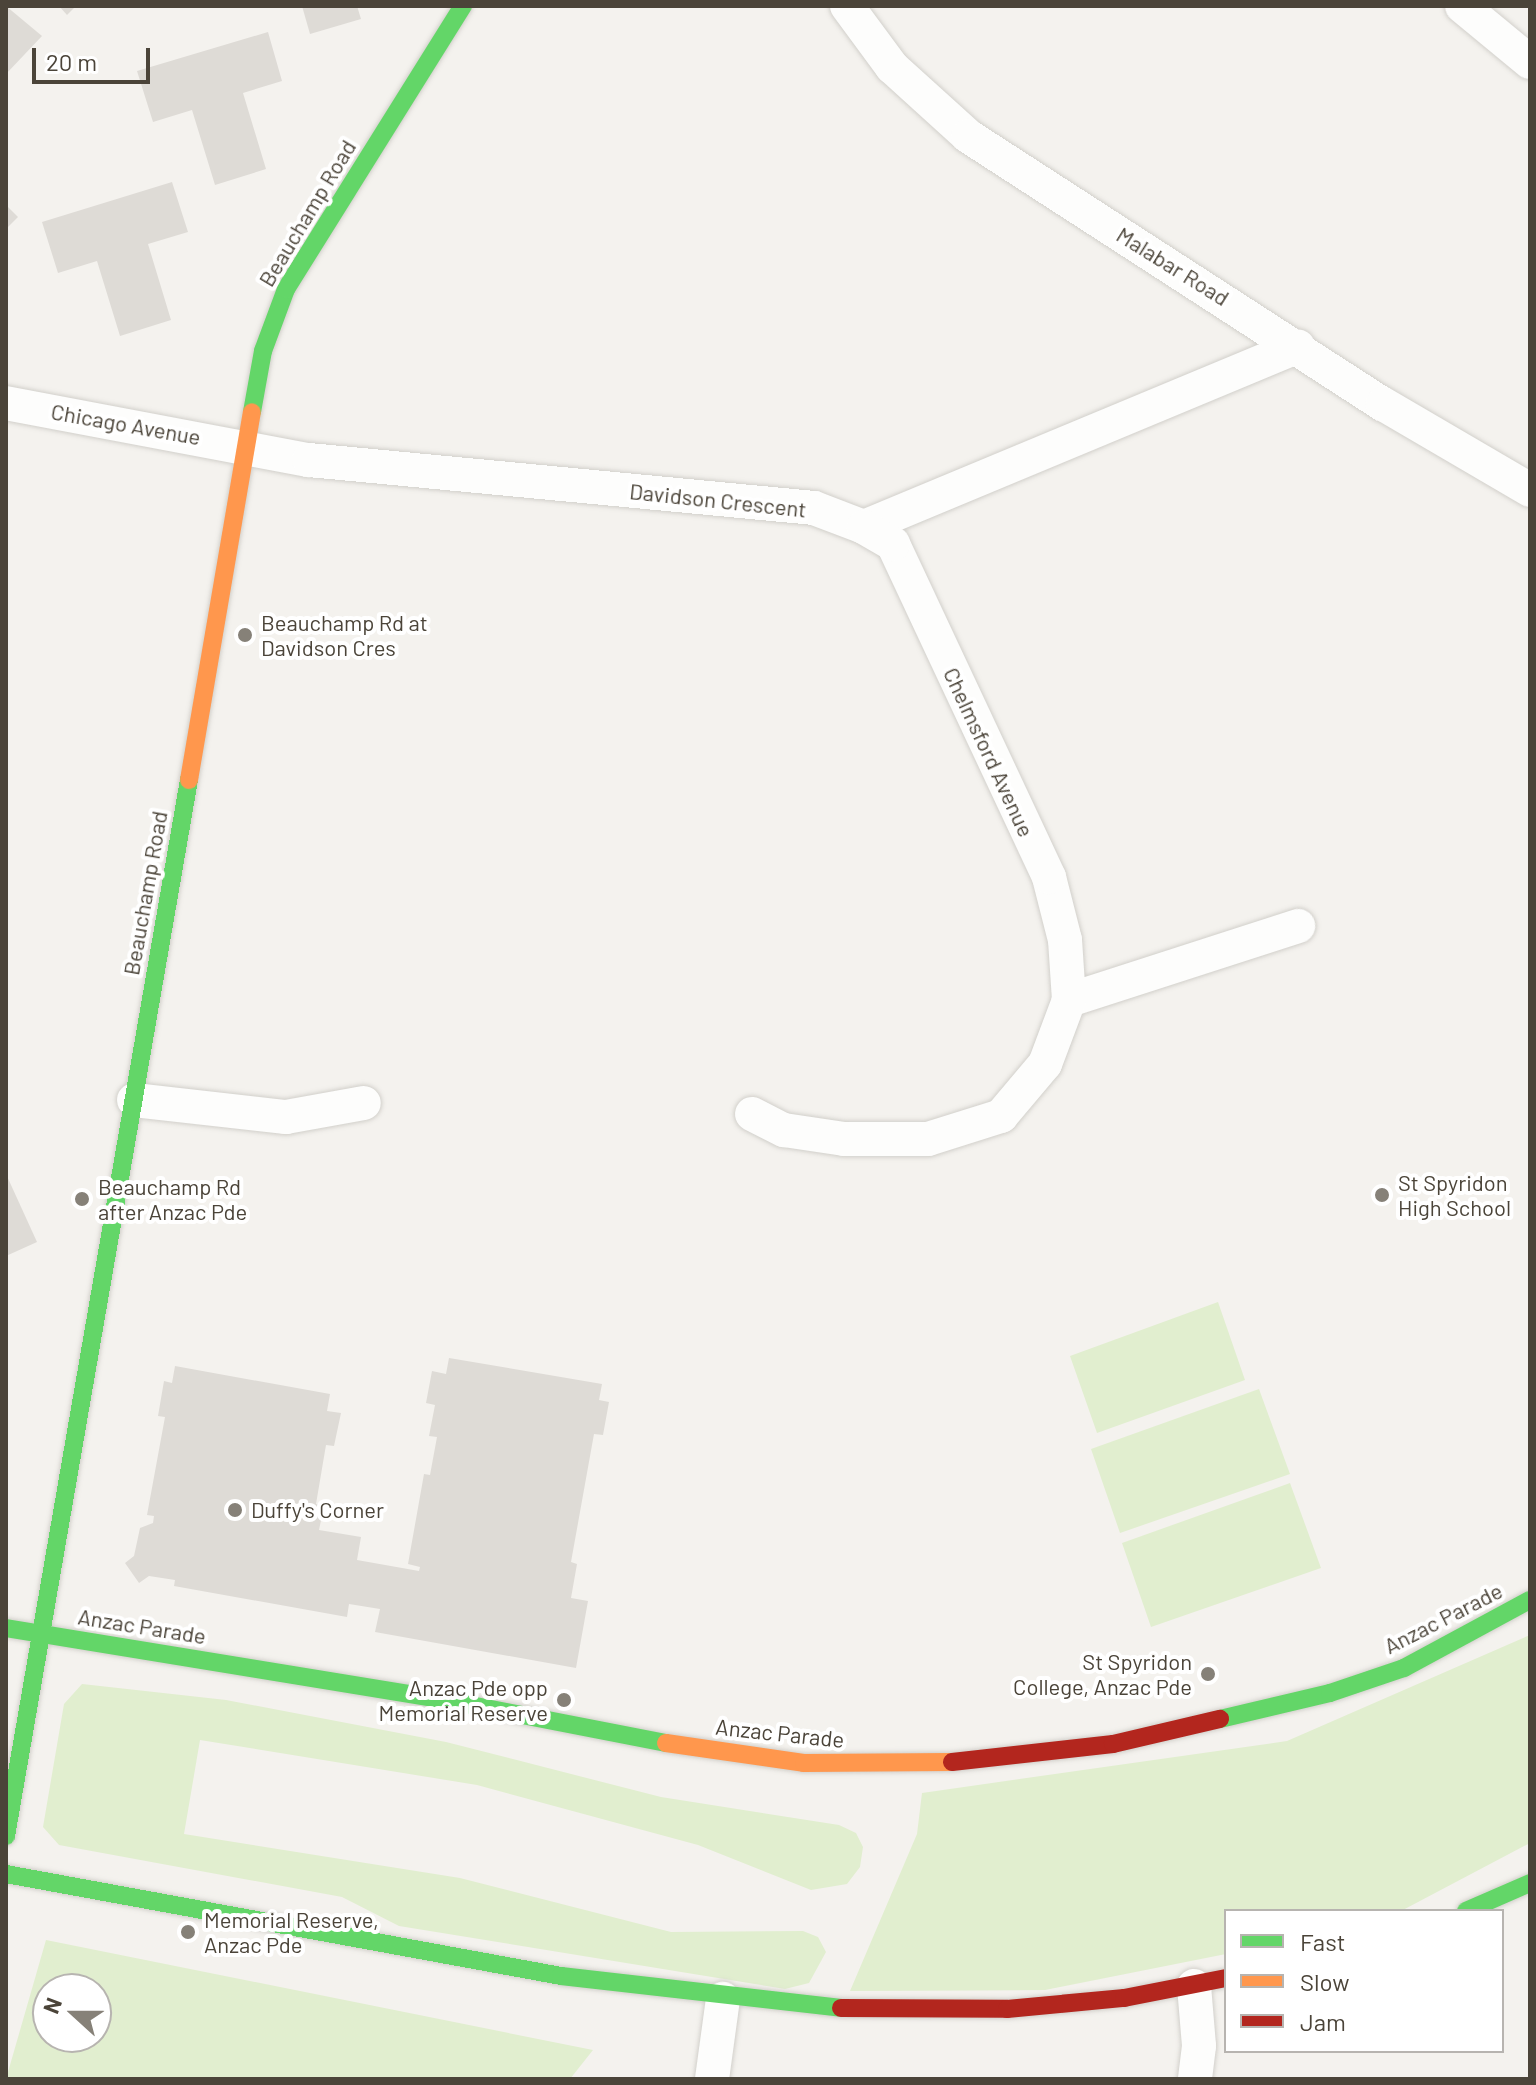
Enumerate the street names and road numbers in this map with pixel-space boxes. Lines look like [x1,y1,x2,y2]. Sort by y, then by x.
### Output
street label: Beauchamp Road [253,135,361,291]
street label: Malabar Road [1112,221,1234,311]
street label: Chicago Avenue [49,398,203,450]
street label: Davidson Crescent [628,478,808,522]
street label: Chelmsford Avenue [938,663,1040,841]
street label: Beauchamp Road [118,809,172,977]
street label: Anzac Parade [1379,1577,1507,1659]
street label: Anzac Parade [76,1603,208,1649]
street label: Anzac Parade [714,1713,846,1753]

